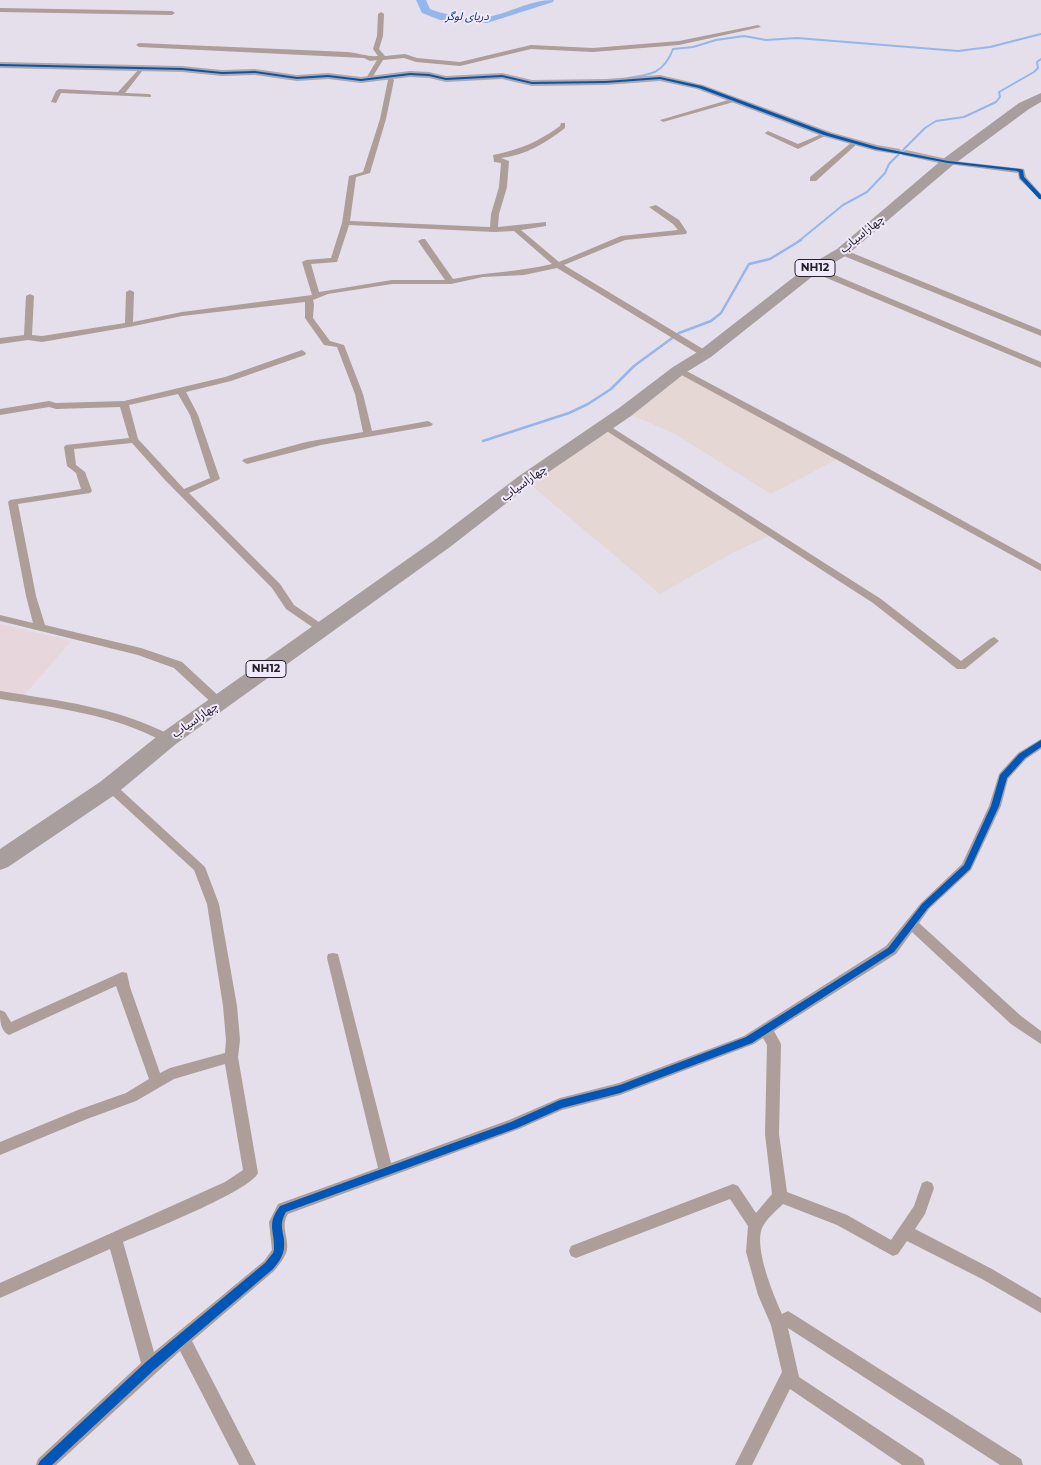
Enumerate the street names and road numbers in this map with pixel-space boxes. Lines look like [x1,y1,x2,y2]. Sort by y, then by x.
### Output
street label: چهاراسیاب [837,212,887,256]
road number: NH12 [795,260,835,276]
street label: چهاراسیاب [498,462,550,504]
road number: NH12 [246,661,286,678]
street label: چهاراسیاب [169,699,221,741]

